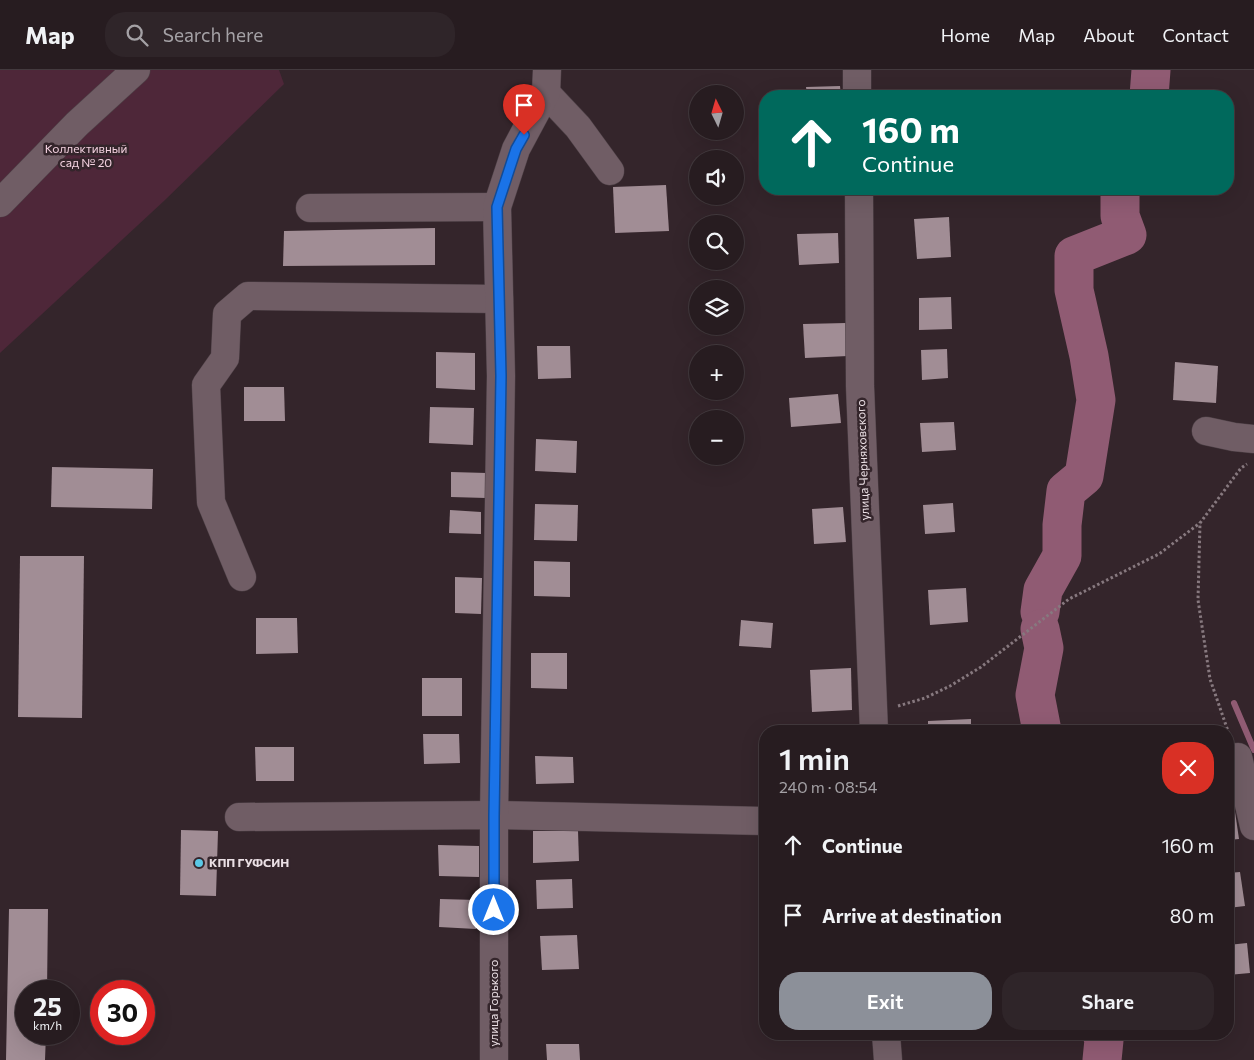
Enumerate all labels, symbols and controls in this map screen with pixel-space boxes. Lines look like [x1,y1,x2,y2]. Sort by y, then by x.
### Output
search box [105,12,455,57]
text: Map [25,20,75,49]
icon: search [123,21,151,49]
text: Search here [163,23,263,46]
text: Home [941,24,990,46]
text: Map [1018,24,1055,46]
text: About [1083,24,1135,46]
text: Contact [1163,24,1229,46]
pin [503,84,545,135]
north arrow [689,85,744,140]
map controls [689,85,744,465]
icon: arrive [510,91,538,119]
text: 160 m [862,107,960,150]
icon: ahead [779,110,844,175]
park label: Коллективный сад № 20 [45,141,127,169]
button: sound [689,150,744,205]
text: Continue [862,150,954,177]
button: search [689,215,744,270]
button: layers [689,280,744,335]
button: + [689,345,744,400]
street label: улица Черняховского [853,399,871,521]
button: − [689,410,744,465]
text: 1 min [779,739,850,776]
button: close [1162,742,1214,794]
text: 240 m · 08:54 [779,777,877,796]
icon: ahead [779,831,807,859]
text: Continue [822,834,902,857]
text: 160 m [1162,834,1214,857]
place label: КПП ГУФСИН [209,855,289,869]
marker: КПП ГУФСИН [193,857,205,869]
position arrow [467,883,519,935]
icon: arrive [779,901,807,929]
text: Arrive at destination [822,904,1002,927]
text: 80 m [1170,904,1214,927]
street label: улица Горького [486,960,500,1047]
button: Exit [779,972,992,1030]
button: Share [1002,972,1214,1030]
speed limit sign: 30 [90,980,155,1045]
text: 25 [33,991,62,1021]
text: km/h [33,1018,62,1032]

